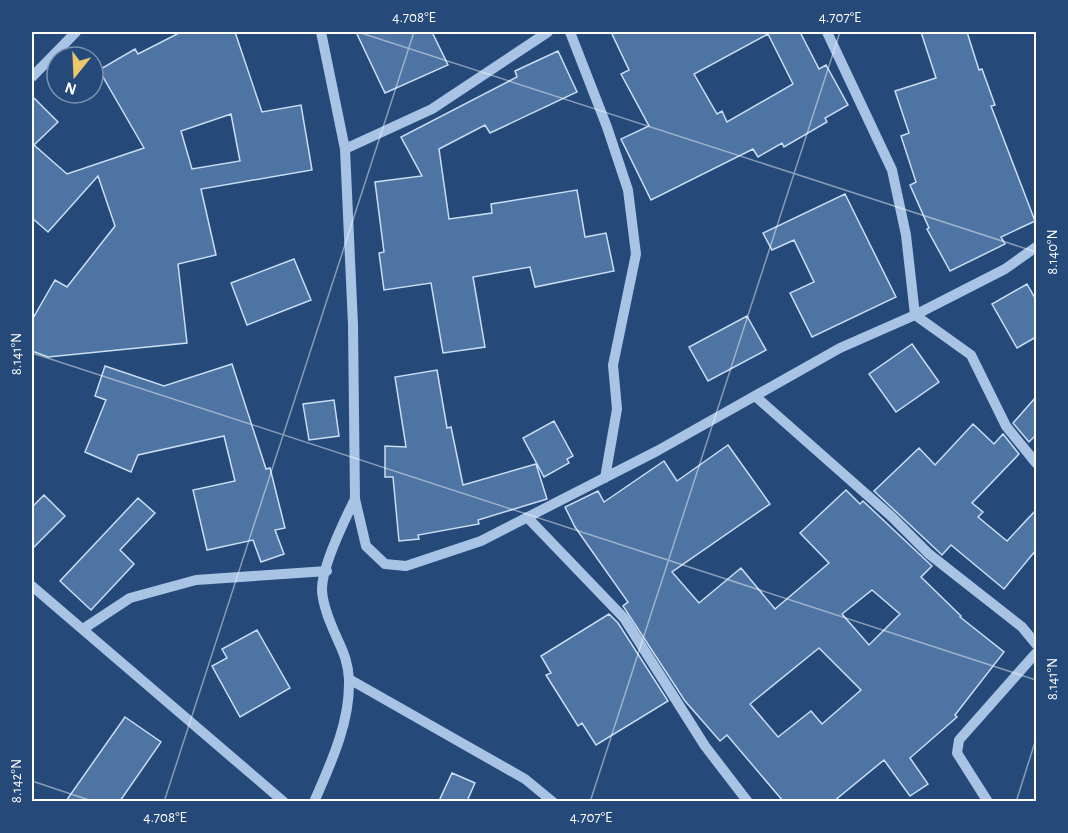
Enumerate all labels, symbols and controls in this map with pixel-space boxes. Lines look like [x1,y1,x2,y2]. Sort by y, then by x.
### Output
text: 4.708°E [392,10,436,25]
text: 4.707°E [819,10,861,25]
north arrow [45,45,105,105]
text: N [63,79,78,98]
text: 8.140°N [1045,229,1060,275]
text: 8.141°N [9,333,24,375]
text: 8.141°N [1045,658,1060,700]
text: 8.142°N [9,759,24,803]
text: 4.708°E [143,810,187,825]
text: 4.707°E [570,810,612,825]

